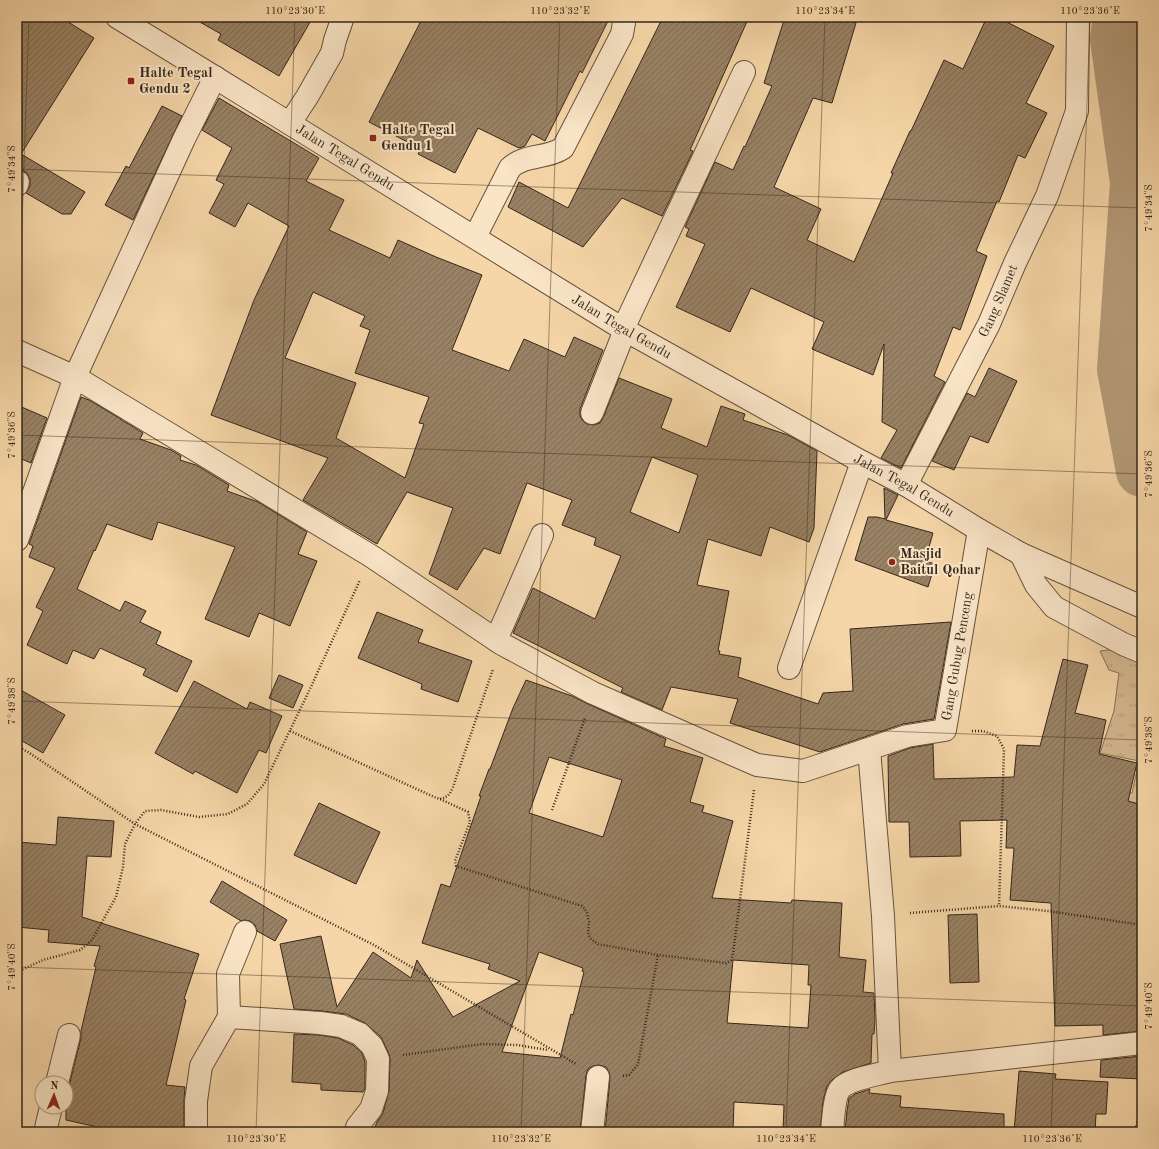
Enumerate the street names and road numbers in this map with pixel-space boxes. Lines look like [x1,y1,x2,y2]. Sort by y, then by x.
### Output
street label: Jalan Tegal Gendu [293,122,397,194]
street label: Gang Slamet [976,262,1021,340]
street label: Jalan Tegal Gendu [569,292,674,362]
street label: Jalan Tegal Gendu [851,452,957,520]
street label: Gang Gubug Penceng [940,591,975,722]

